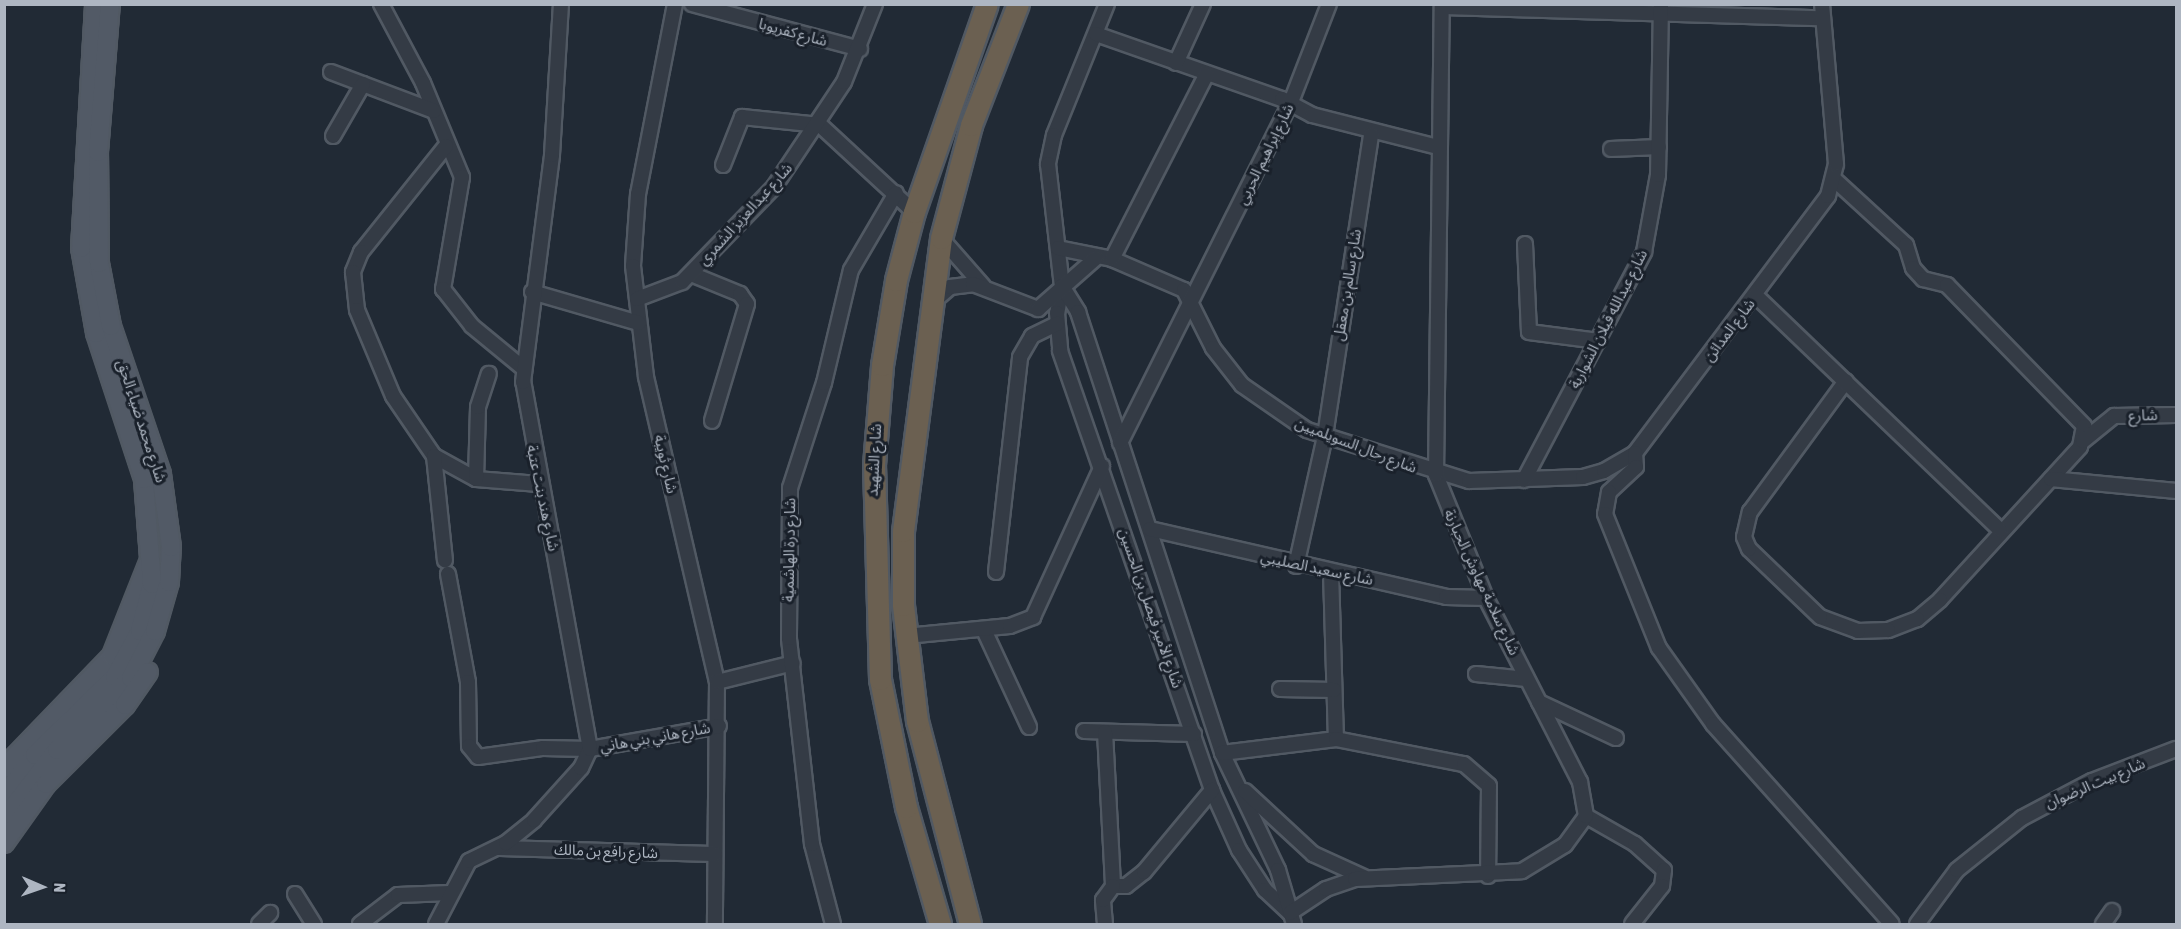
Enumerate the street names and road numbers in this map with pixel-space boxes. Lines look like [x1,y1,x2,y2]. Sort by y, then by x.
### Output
street label: شارع كفريوبا [757,14,829,50]
street label: شارع إبراهيم الحربي [1233,101,1297,207]
street label: شارع عبدالعزيز الشمري [694,159,796,269]
street label: شارع سالم بن معقل [1329,228,1365,342]
street label: شارع عبدالله قبلان الشواربة [1565,246,1651,392]
street label: شارع المدائن [1700,295,1758,365]
street label: شارع محمد ضياء الحق [114,357,170,485]
street label: شارع [2128,406,2158,424]
street label: شارع رحال السويلميين [1293,413,1419,477]
street label: شارع الشهيد [863,423,885,497]
street label: شارع ثويبة [651,433,681,495]
street label: شارع هند بنت عتبة [523,443,563,553]
street label: شارع درة الهاشمية [779,498,799,602]
street label: شارع سلامة مهاوش الحبارنة [1440,506,1524,658]
street label: شارع الأمير فيصل بن الحسين [1115,526,1187,690]
street label: شارع سعيد الصليبي [1259,547,1375,589]
street label: شارع هاني بني هاني [598,718,712,756]
street label: شارع بيت الرضوان [2042,754,2148,812]
street label: شارع رافع بن مالك [554,840,658,862]

